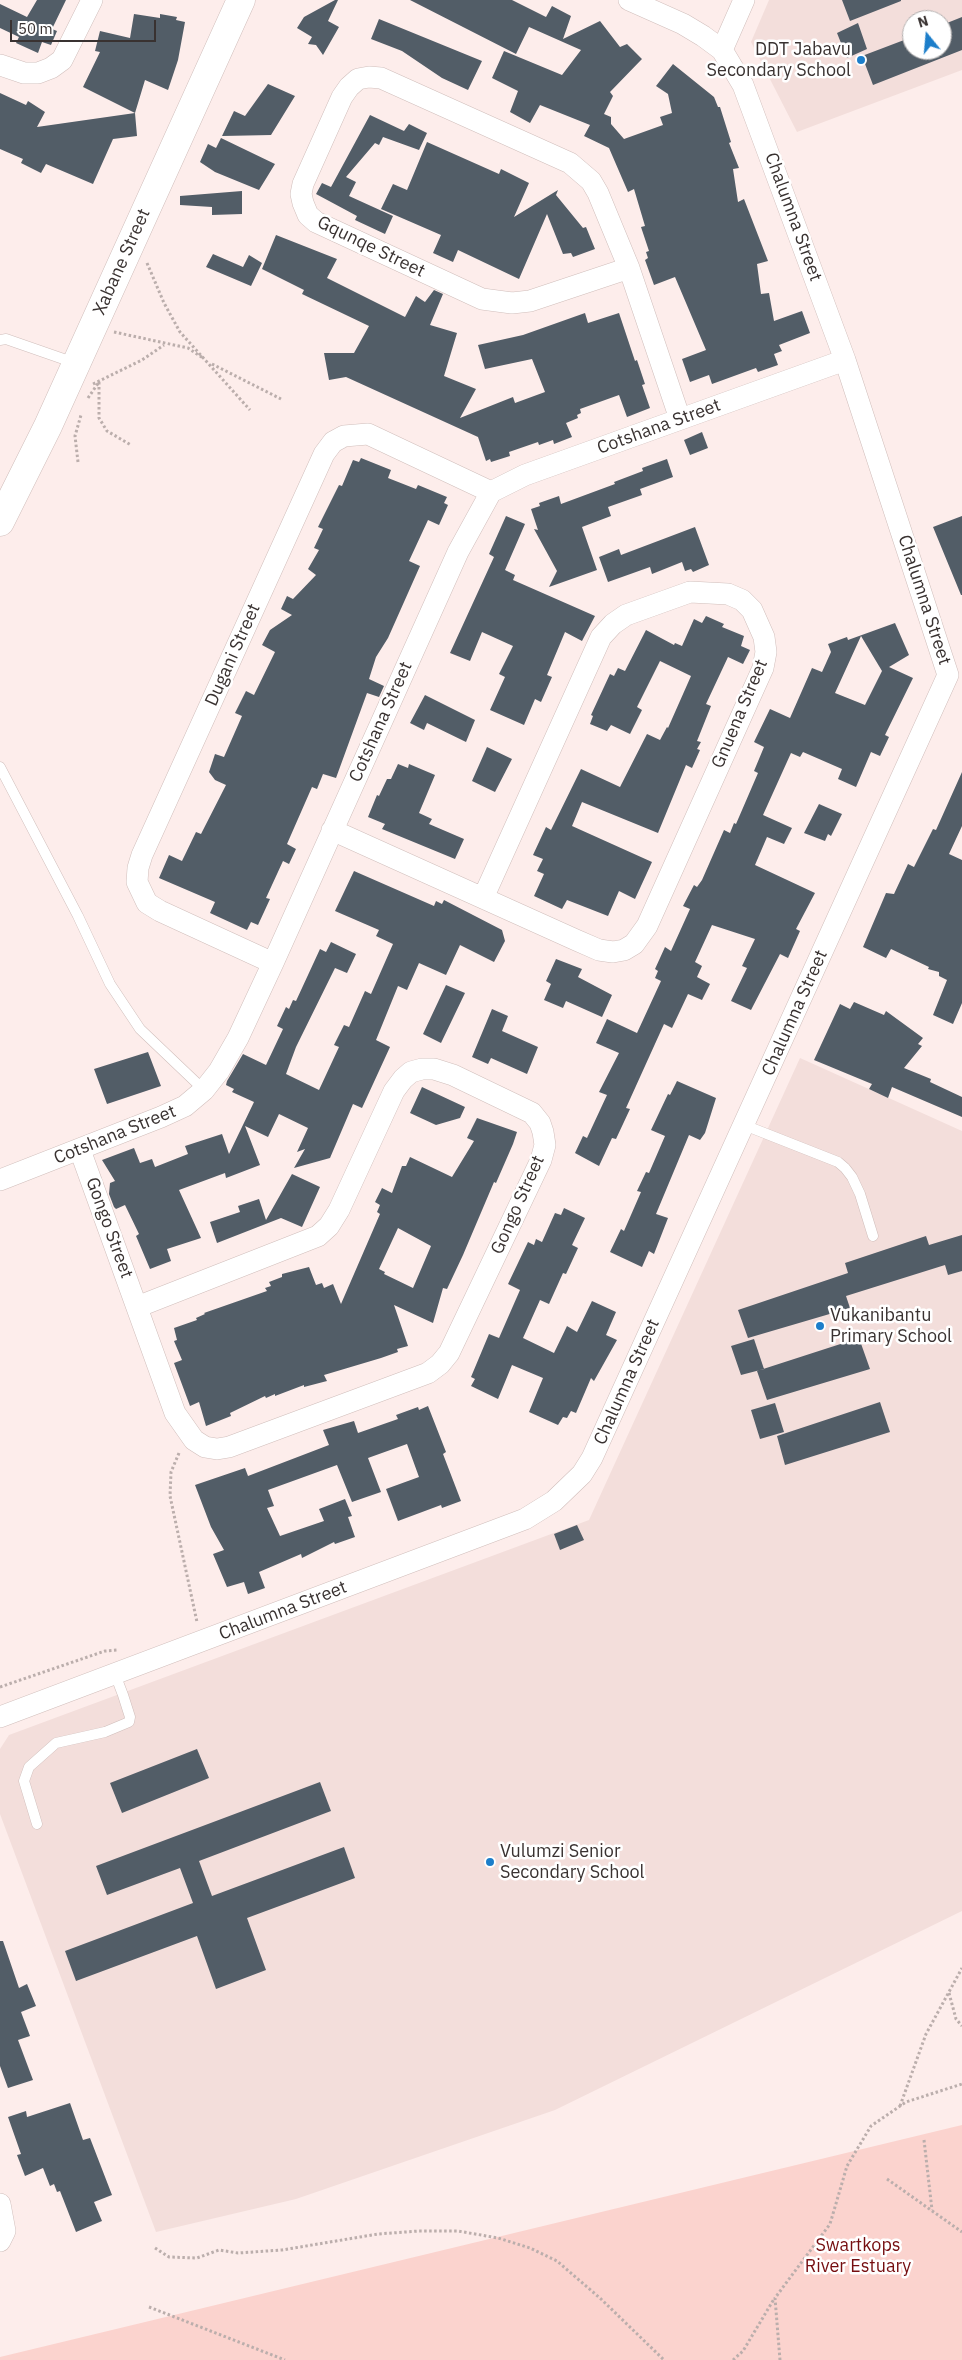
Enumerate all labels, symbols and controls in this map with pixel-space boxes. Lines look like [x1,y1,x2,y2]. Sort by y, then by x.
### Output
scale bar [12,10,159,42]
north arrow [902,10,952,60]
text: N [915,12,930,32]
text: 50 m [18,19,53,38]
place label: DDT Jabavu Secondary School [707,39,851,82]
marker: DDT Jabavu Secondary School [855,54,867,66]
street label: Chalumna Street [760,150,826,284]
street label: Xabane Street [89,205,155,319]
street label: Gqunqe Street [314,212,428,282]
street label: Cotshana Street [594,395,724,459]
street label: Chalumna Street [893,532,955,668]
street label: Dugani Street [201,600,265,710]
street label: Gnuena Street [707,656,773,772]
street label: Cotshana Street [345,658,417,786]
street label: Chalumna Street [758,947,832,1079]
street label: Cotshana Street [51,1101,179,1169]
street label: Gongo Street [487,1152,549,1258]
street label: Gongo Street [81,1175,137,1281]
place label: Vukanibantu Primary School [830,1305,952,1348]
street label: Chalumna Street [590,1316,664,1448]
marker: Vukanibantu Primary School [814,1320,826,1332]
street label: Chalumna Street [216,1577,350,1645]
place label: Vulumzi Senior Secondary School [500,1841,644,1884]
marker: Vulumzi Senior Secondary School [484,1856,496,1868]
park label: Swartkops River Estuary [805,2235,911,2278]

